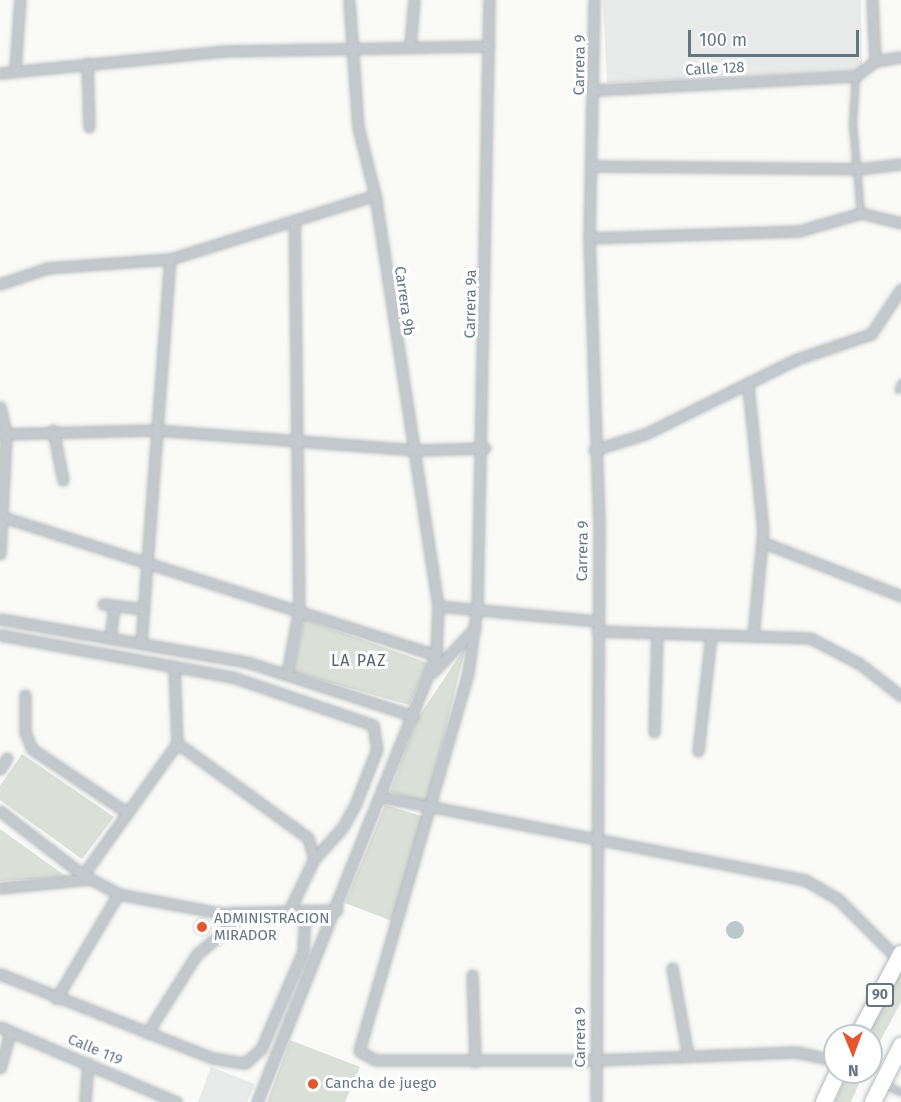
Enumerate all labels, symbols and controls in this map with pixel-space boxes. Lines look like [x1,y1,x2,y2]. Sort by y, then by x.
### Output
scale bar [691,18,862,56]
text: 100 m [699,29,747,51]
street label: Carrera 9 [570,34,590,96]
street label: Calle 128 [685,58,745,80]
street label: Carrera 9b [390,265,418,337]
street label: Carrera 9a [461,269,481,339]
street label: Carrera 9 [573,520,593,582]
district label: LA PAZ [331,651,387,671]
place label: ADMINISTRACION MIRADOR [214,909,329,944]
marker: ADMINISTRACION MIRADOR [195,920,209,934]
road number: 90 [865,984,895,1006]
street label: Carrera 9 [572,1007,590,1067]
north arrow [823,1024,883,1084]
street label: Calle 119 [65,1030,125,1070]
text: N [848,1061,859,1080]
place label: Cancha de juego [325,1075,437,1093]
marker: Cancha de juego [306,1077,320,1091]

